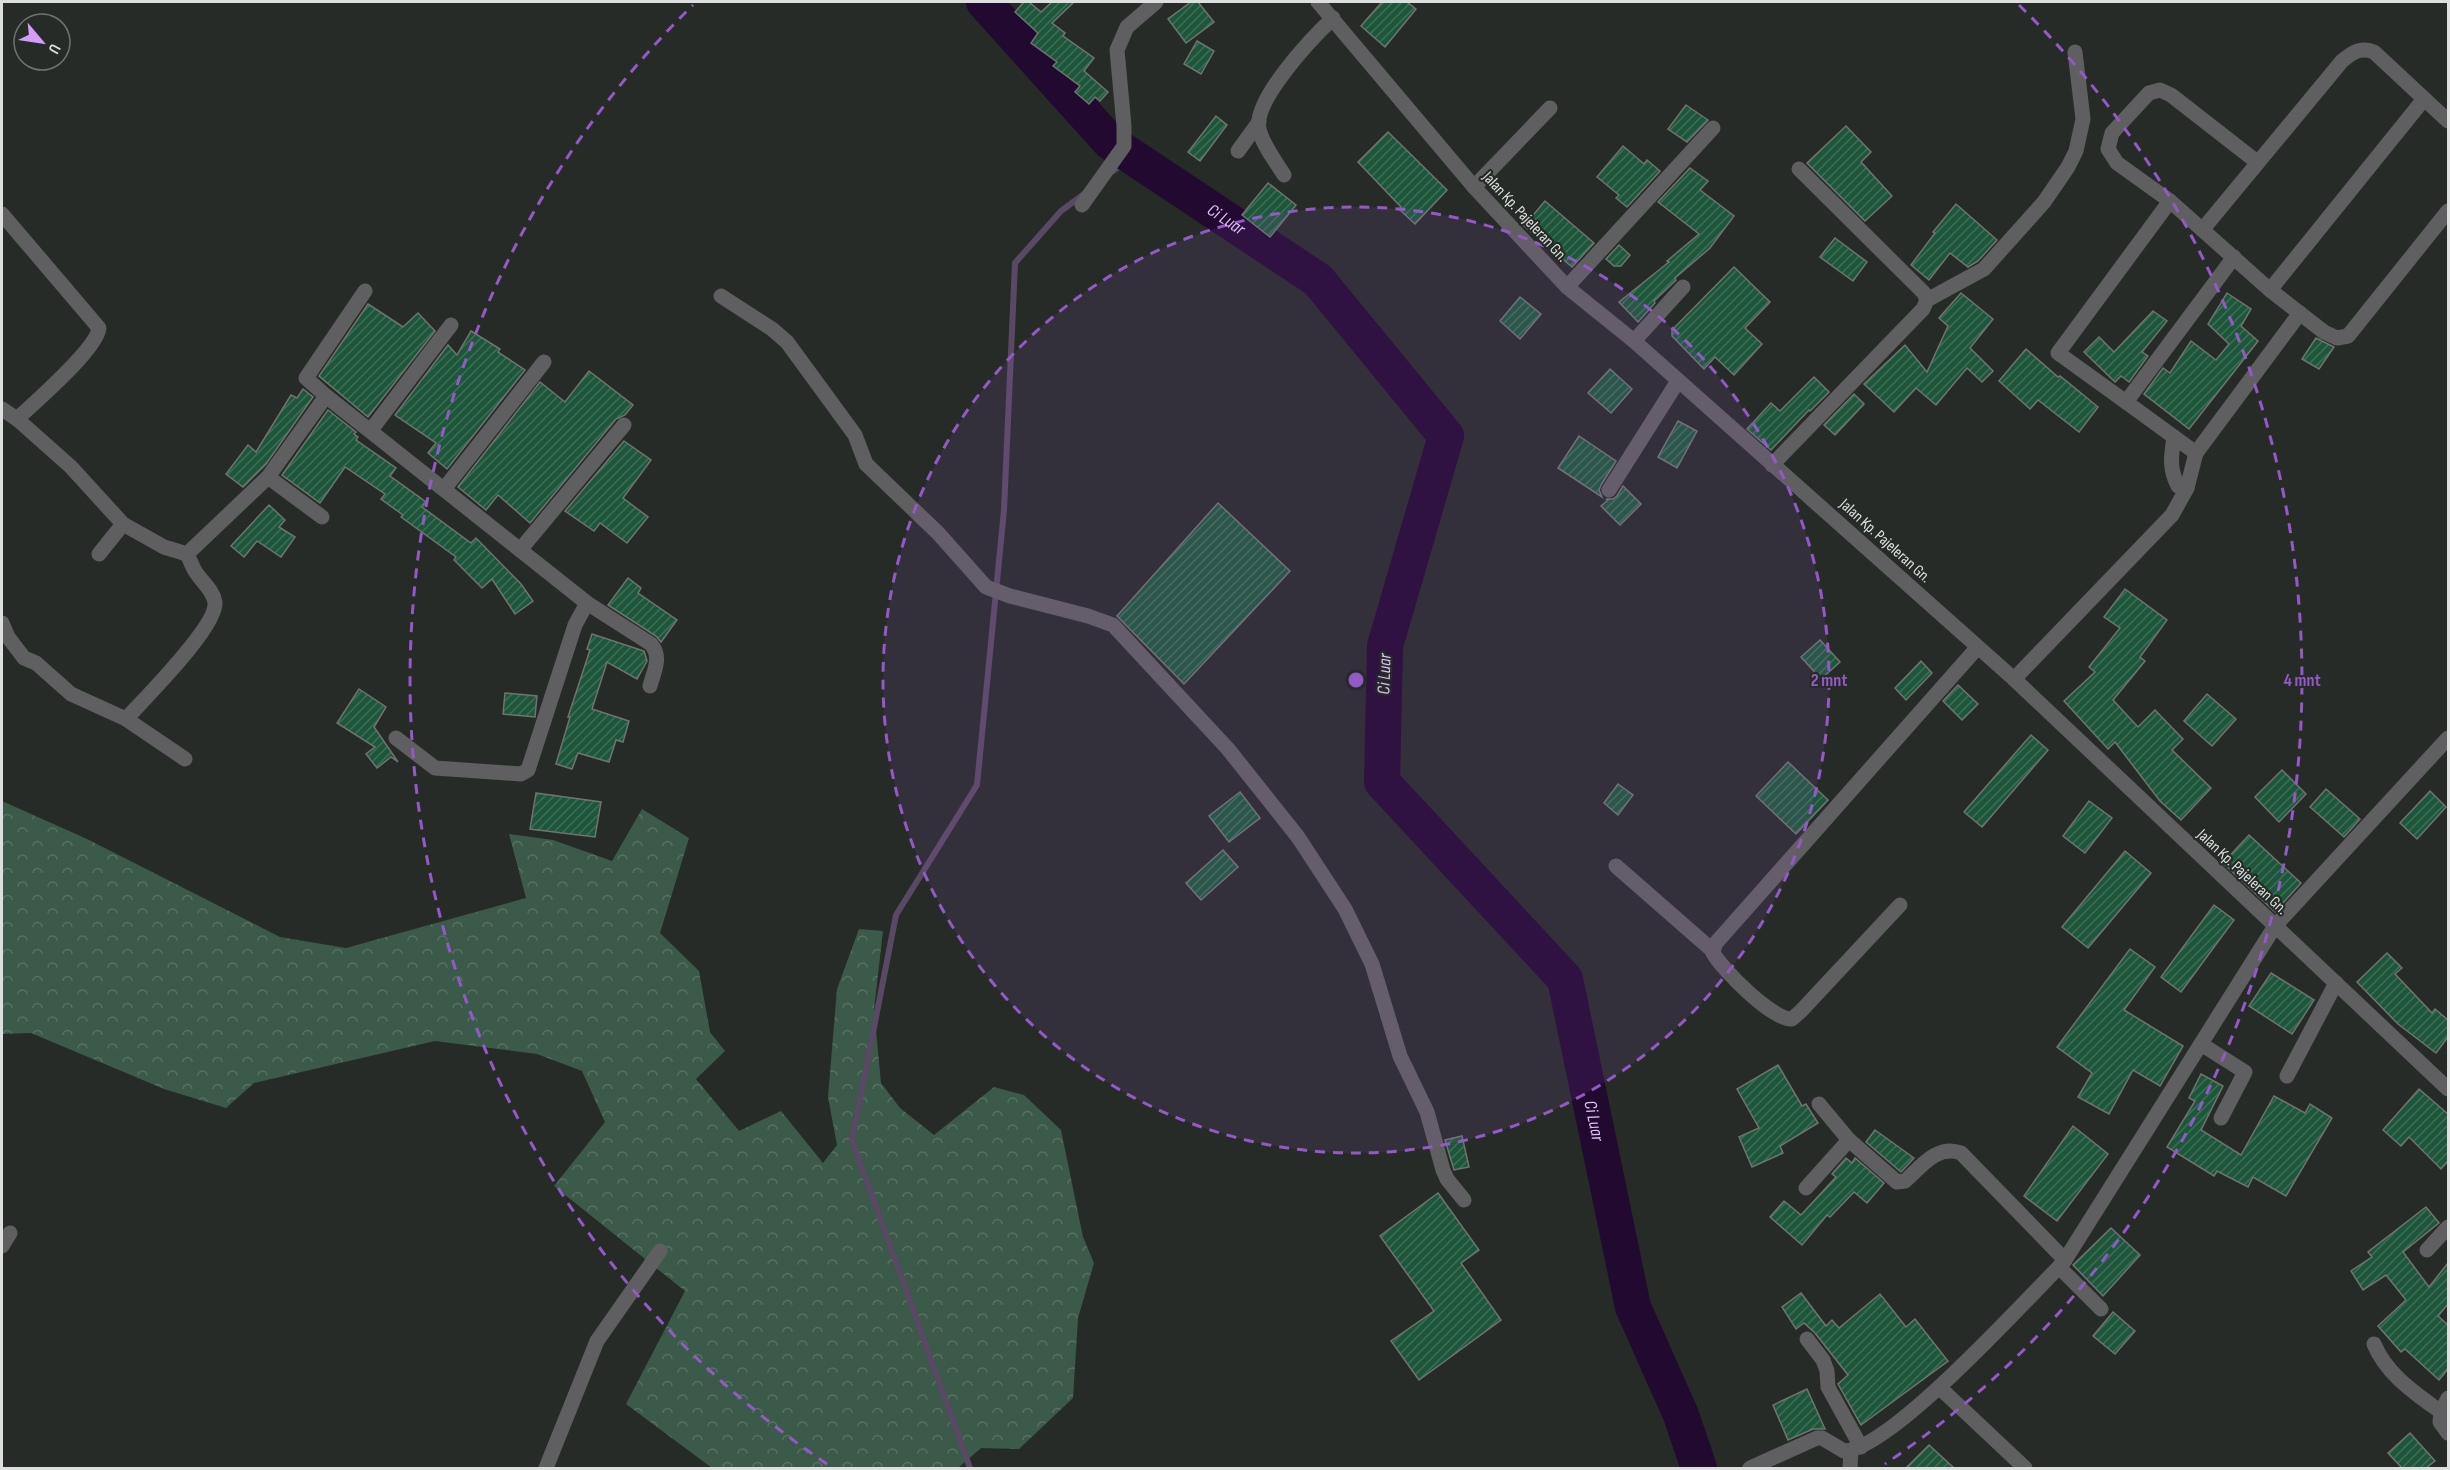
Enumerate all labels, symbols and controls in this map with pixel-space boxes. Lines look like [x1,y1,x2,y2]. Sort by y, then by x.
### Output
north arrow [12,12,72,72]
text: U [43,40,64,57]
street label: Jalan Kp. Pajeleran Gn. [1478,167,1572,266]
water label: Ci Luar [1203,200,1250,240]
street label: Jalan Kp. Pajeleran Gn. [1835,494,1935,587]
water label: Ci Luar [1373,652,1396,695]
centre of rings [1346,670,1366,690]
text: 2 mnt [1811,670,1847,691]
text: 4 mnt [2283,670,2321,691]
street label: Jalan Kp. Pajeleran Gn. [2192,825,2291,919]
water label: Ci Luar [1579,1099,1609,1144]

